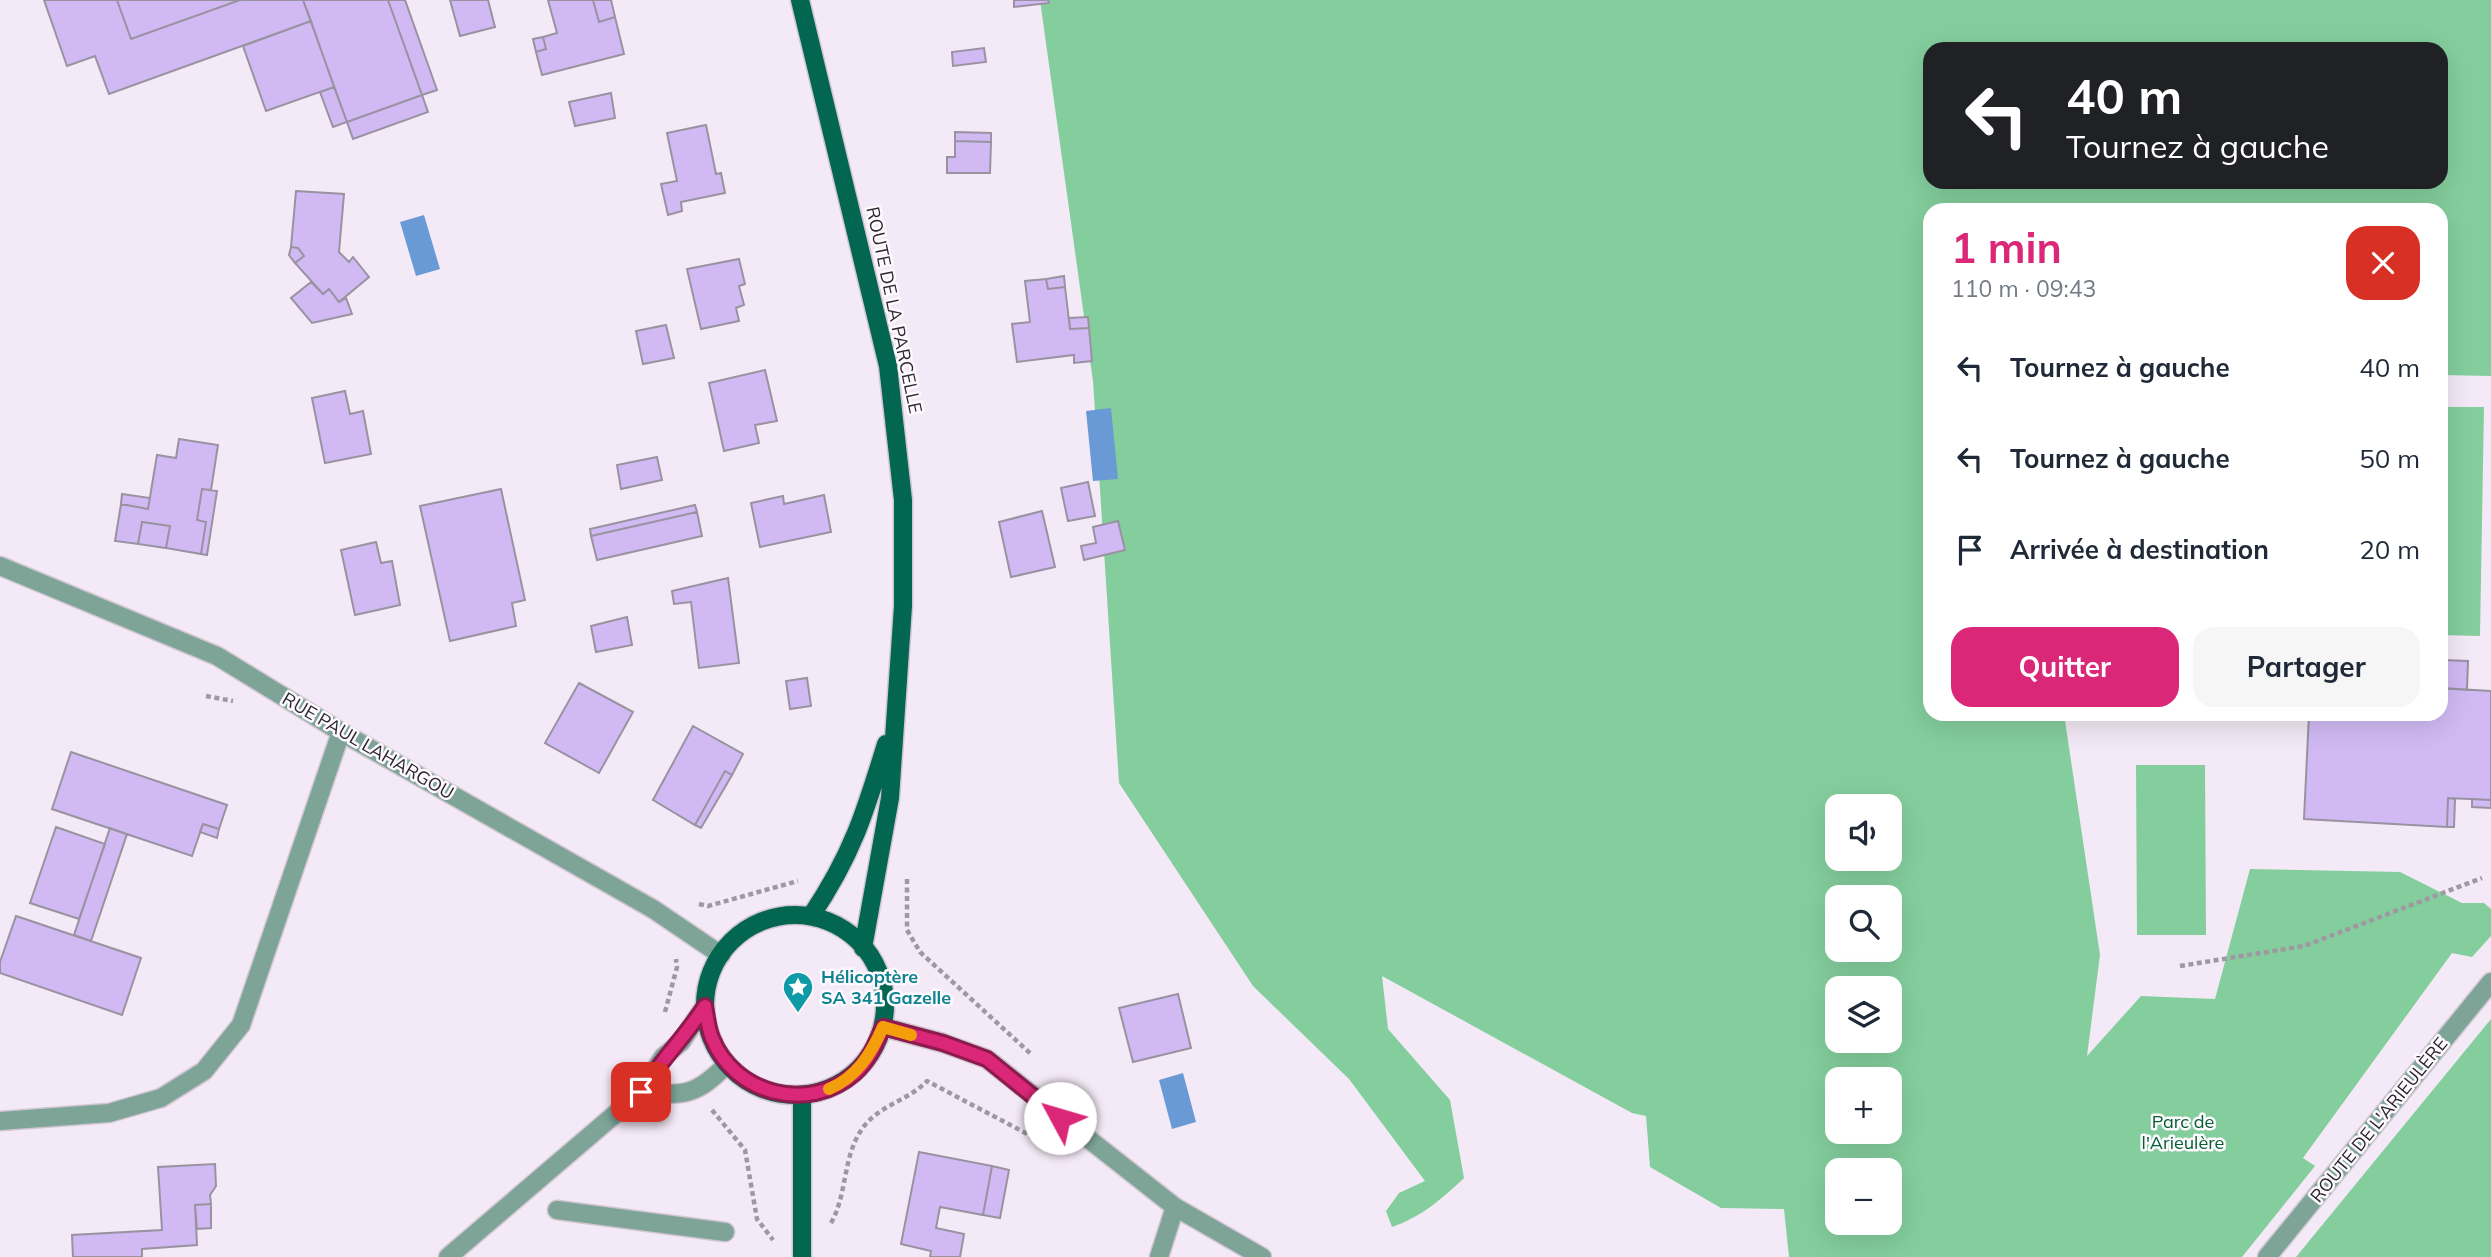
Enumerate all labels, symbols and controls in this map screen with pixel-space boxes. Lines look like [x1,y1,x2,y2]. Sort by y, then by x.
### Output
text: 40 m [2066,65,2182,126]
icon: left [1951,70,2042,161]
text: Tournez à gauche [2066,126,2329,166]
street label: ROUTE DE LA PARCELLE [861,204,928,415]
text: 1 min [1951,221,2062,274]
button: close [2346,226,2420,300]
text: 110 m · 09:43 [1951,274,2096,303]
icon: left [1951,349,1989,387]
text: Tournez à gauche [2010,351,2230,384]
text: 40 m [2359,351,2420,384]
icon: left [1951,440,1989,478]
text: Tournez à gauche [2010,442,2230,475]
text: 50 m [2359,442,2420,475]
icon: arrive [1951,531,1989,569]
text: Arrivée à destination [2010,533,2269,566]
text: 20 m [2359,533,2420,566]
button: Quitter [1951,627,2179,707]
button: Partager [2193,627,2420,707]
street label: RUE PAUL LAHARGOU [278,687,458,804]
map controls [1825,794,1902,1235]
button: sound [1825,794,1902,871]
button: search [1825,885,1902,962]
place label: Hélicoptère SA 341 Gazelle [821,965,951,1009]
place icon: Hélicoptère SA 341 Gazelle [781,970,815,1014]
button: layers [1825,976,1902,1053]
street label: ROUTE DE L'ARIEULÈRE [2305,1033,2452,1207]
pin [611,1062,671,1122]
button: + [1825,1067,1902,1144]
icon: arrive [622,1073,660,1111]
position arrow [1023,1081,1097,1155]
park label: Parc de l'Arieulère [2142,1110,2224,1154]
button: − [1825,1158,1902,1235]

